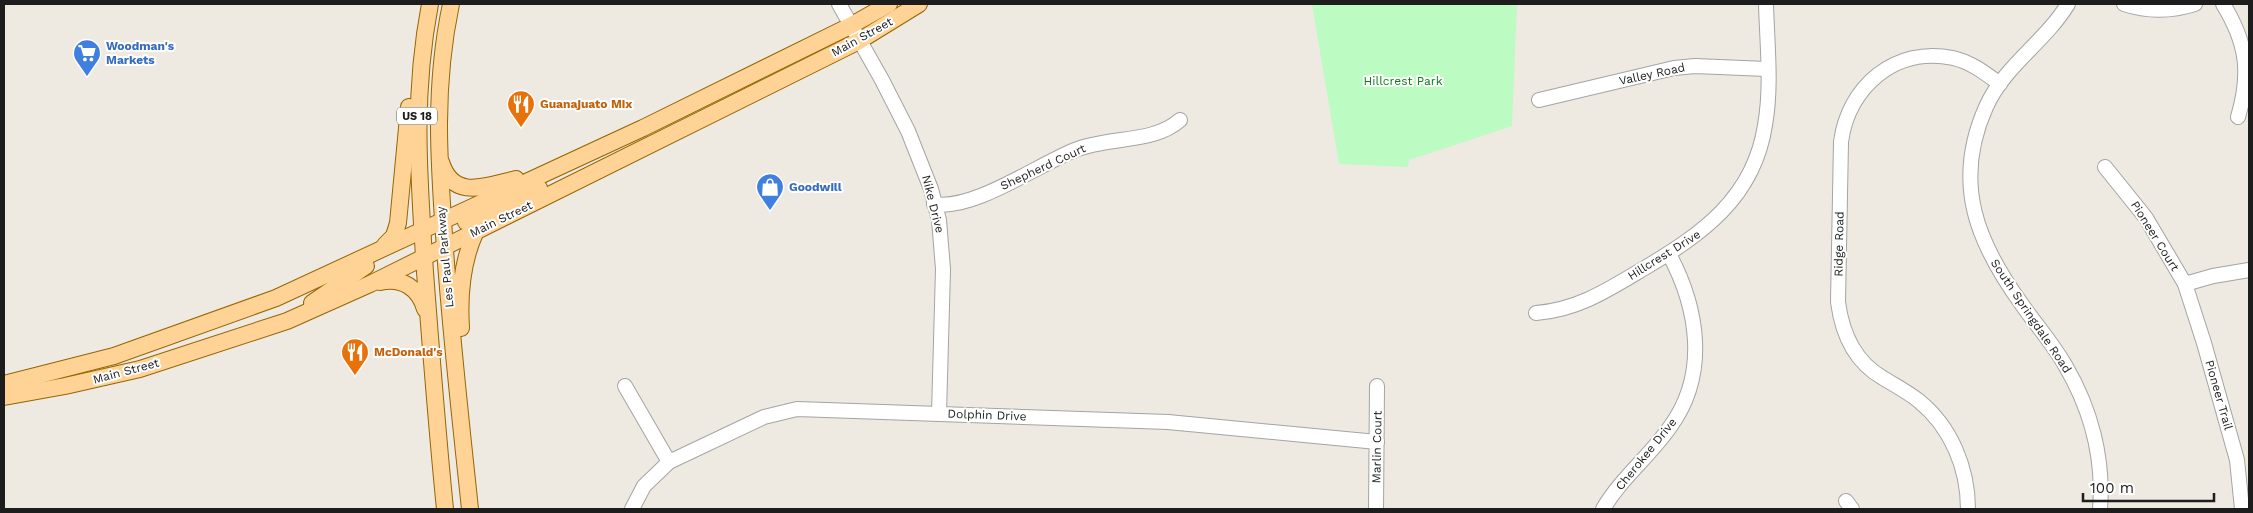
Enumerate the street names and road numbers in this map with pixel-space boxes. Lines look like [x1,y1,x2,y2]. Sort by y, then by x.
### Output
street label: Main Street [829,14,895,60]
street label: Valley Road [1618,60,1686,88]
road number: US 18 [397,108,437,124]
street label: Shepherd Court [998,141,1088,193]
street label: Nike Drive [919,173,947,235]
street label: Main Street [467,198,535,240]
street label: Pioneer Court [2128,198,2182,274]
street label: Les Paul Parkway [434,205,456,308]
street label: Ridge Road [1831,211,1847,277]
street label: Hillcrest Drive [1625,227,1703,283]
street label: South Springdale Road [1988,256,2074,376]
street label: Main Street [91,355,161,387]
street label: Pioneer Trail [2202,358,2236,432]
street label: Dolphin Drive [947,407,1027,423]
street label: Marlin Court [1369,411,1385,483]
street label: Cherokee Drive [1613,415,1679,493]

